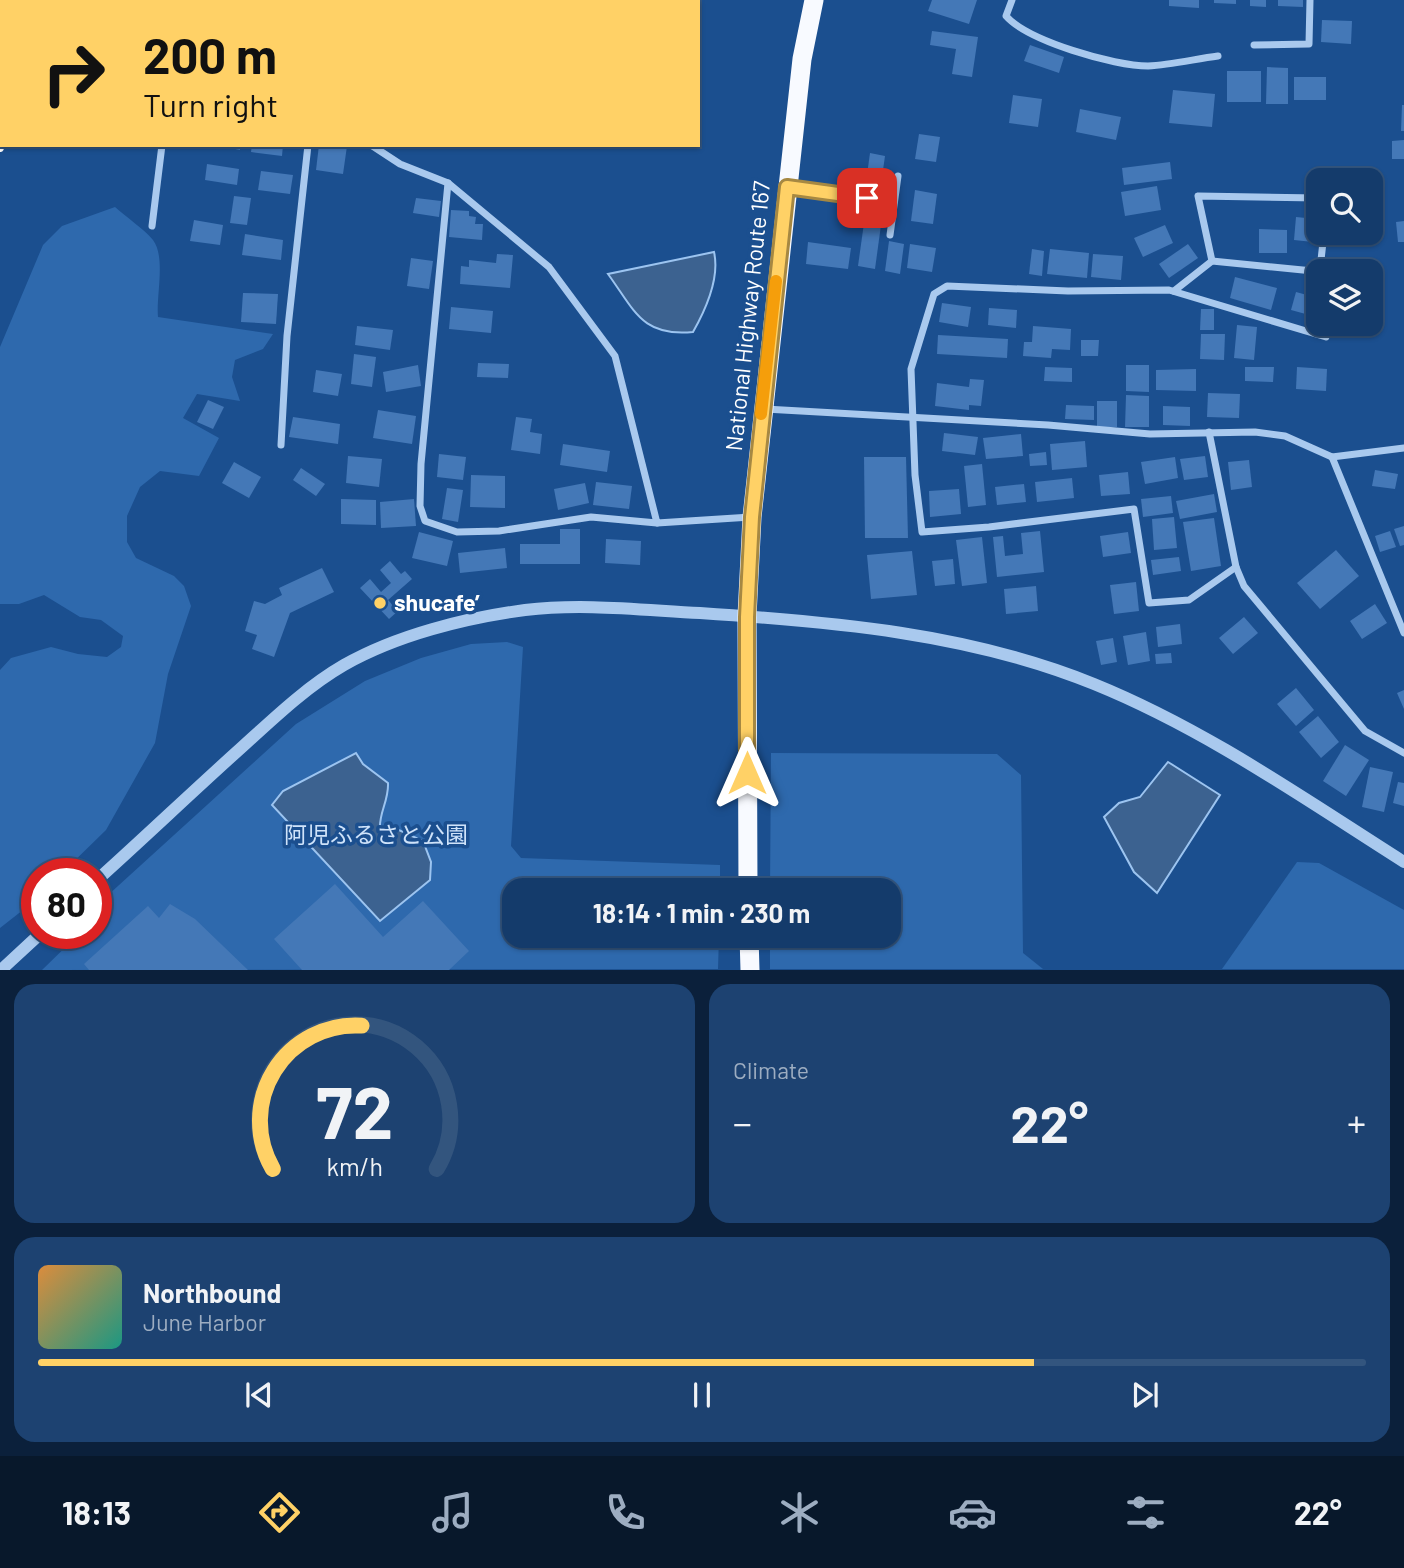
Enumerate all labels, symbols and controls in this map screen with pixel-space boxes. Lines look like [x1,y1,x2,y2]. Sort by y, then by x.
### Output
text: 200 m [143,25,277,84]
icon: right [28,28,119,119]
text: Turn right [143,85,278,123]
pin [837,168,897,228]
map controls [1306,168,1383,336]
button: search [1306,168,1383,245]
icon: arrive [848,179,886,217]
street label: National Highway Route 167 [719,180,775,452]
button: layers [1306,259,1383,336]
place label: shucafe’ [394,588,480,616]
marker: shucafe’ [372,595,388,611]
position arrow [710,736,784,810]
park label: 阿児ふるさと公園 [284,820,468,848]
speed limit sign: 80 [21,858,112,949]
text: 18:14 · 1 min · 230 m [593,897,810,928]
text: Climate [733,1056,809,1084]
text: 72 [316,1067,393,1155]
text: 22° [1011,1091,1088,1153]
text: − [733,1099,752,1145]
text: + [1347,1099,1366,1145]
text: km/h [326,1151,383,1181]
text: Northbound [143,1277,281,1308]
text: June Harbor [143,1308,266,1336]
icon: previous [240,1376,278,1414]
icon: pause [683,1376,721,1414]
icon: next [1126,1376,1164,1414]
icon: directions [255,1488,304,1537]
icon: music [428,1488,477,1537]
icon: phone [601,1488,650,1537]
icon: climate [775,1488,824,1537]
icon: car [948,1488,997,1537]
icon: filters [1121,1488,1170,1537]
text: 18:13 [62,1493,131,1531]
text: 22° [1294,1493,1342,1531]

